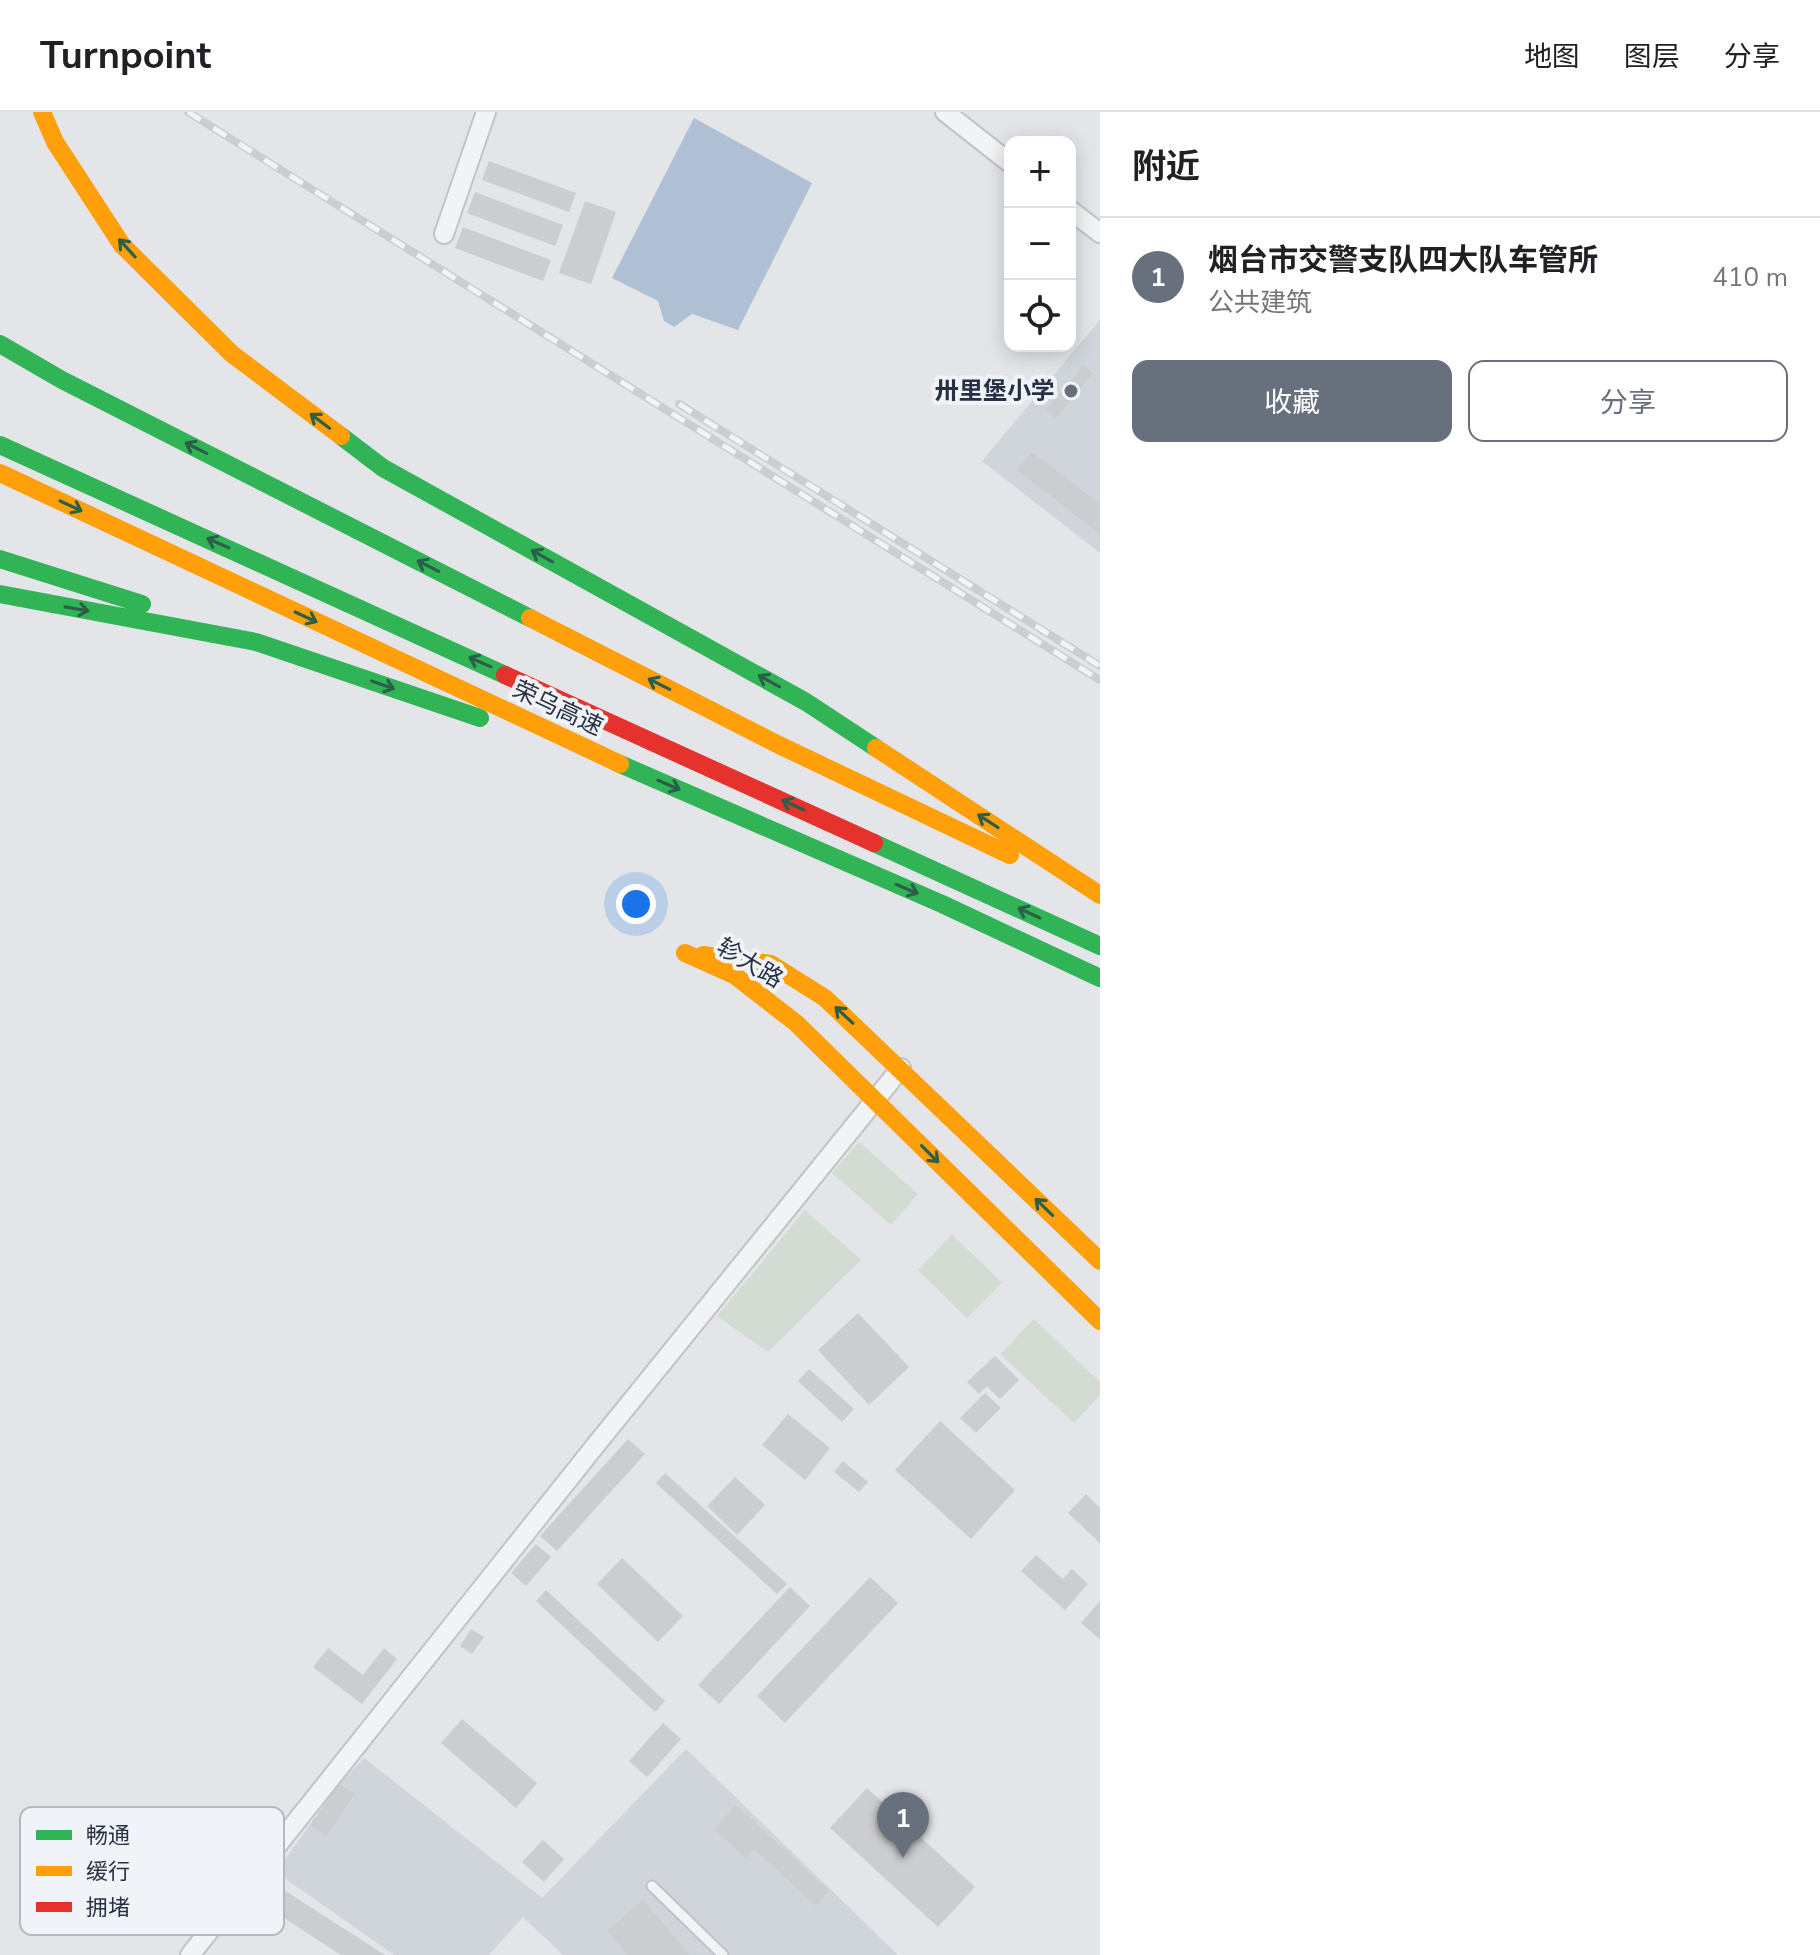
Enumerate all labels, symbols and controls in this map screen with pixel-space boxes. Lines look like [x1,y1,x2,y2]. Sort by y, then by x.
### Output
text: Turnpoint [40,30,211,81]
text: 地图 [1524,38,1580,76]
text: 图层 [1624,38,1680,76]
text: 分享 [1724,38,1780,76]
map controls [1004,136,1076,352]
button: + [1004,136,1076,208]
text: 附近 [1132,144,1200,190]
button: − [1004,208,1076,280]
one-way arrow [118,239,136,259]
text: 烟台市交警支队四大队车管所 [1208,240,1598,281]
text: 1 [1150,260,1166,295]
text: 410 m [1712,260,1788,295]
button: locate [1004,280,1076,352]
text: 公共建筑 [1208,285,1312,320]
button: 收藏 [1132,360,1452,442]
button: 分享 [1468,360,1788,442]
place label: 卅里堡小学 [935,375,1055,407]
marker: 卅里堡小学 [1062,382,1080,400]
one-way arrow [310,413,332,429]
one-way arrow [184,439,208,455]
one-way arrow [58,499,82,514]
one-way arrow [206,535,230,550]
one-way arrow [530,547,554,563]
one-way arrow [416,557,440,573]
one-way arrow [63,602,89,617]
one-way arrow [294,610,318,625]
one-way arrow [468,654,492,669]
street label: 荣乌高速 [508,673,608,743]
one-way arrow [758,673,781,689]
one-way arrow [648,676,672,691]
one-way arrow [370,678,395,693]
one-way arrow [656,779,681,794]
one-way arrow [781,797,805,812]
one-way arrow [977,813,1000,829]
one-way arrow [894,882,919,897]
your location [616,884,656,924]
one-way arrow [1017,905,1041,920]
street label: 轸大路 [711,931,789,995]
one-way arrow [834,1006,854,1025]
one-way arrow [920,1144,939,1163]
one-way arrow [1035,1198,1054,1217]
pin: 1 [877,1792,929,1858]
legend [20,1807,284,1935]
text: 畅通 [86,1821,130,1851]
text: 缓行 [86,1857,130,1887]
text: 拥堵 [86,1893,130,1923]

